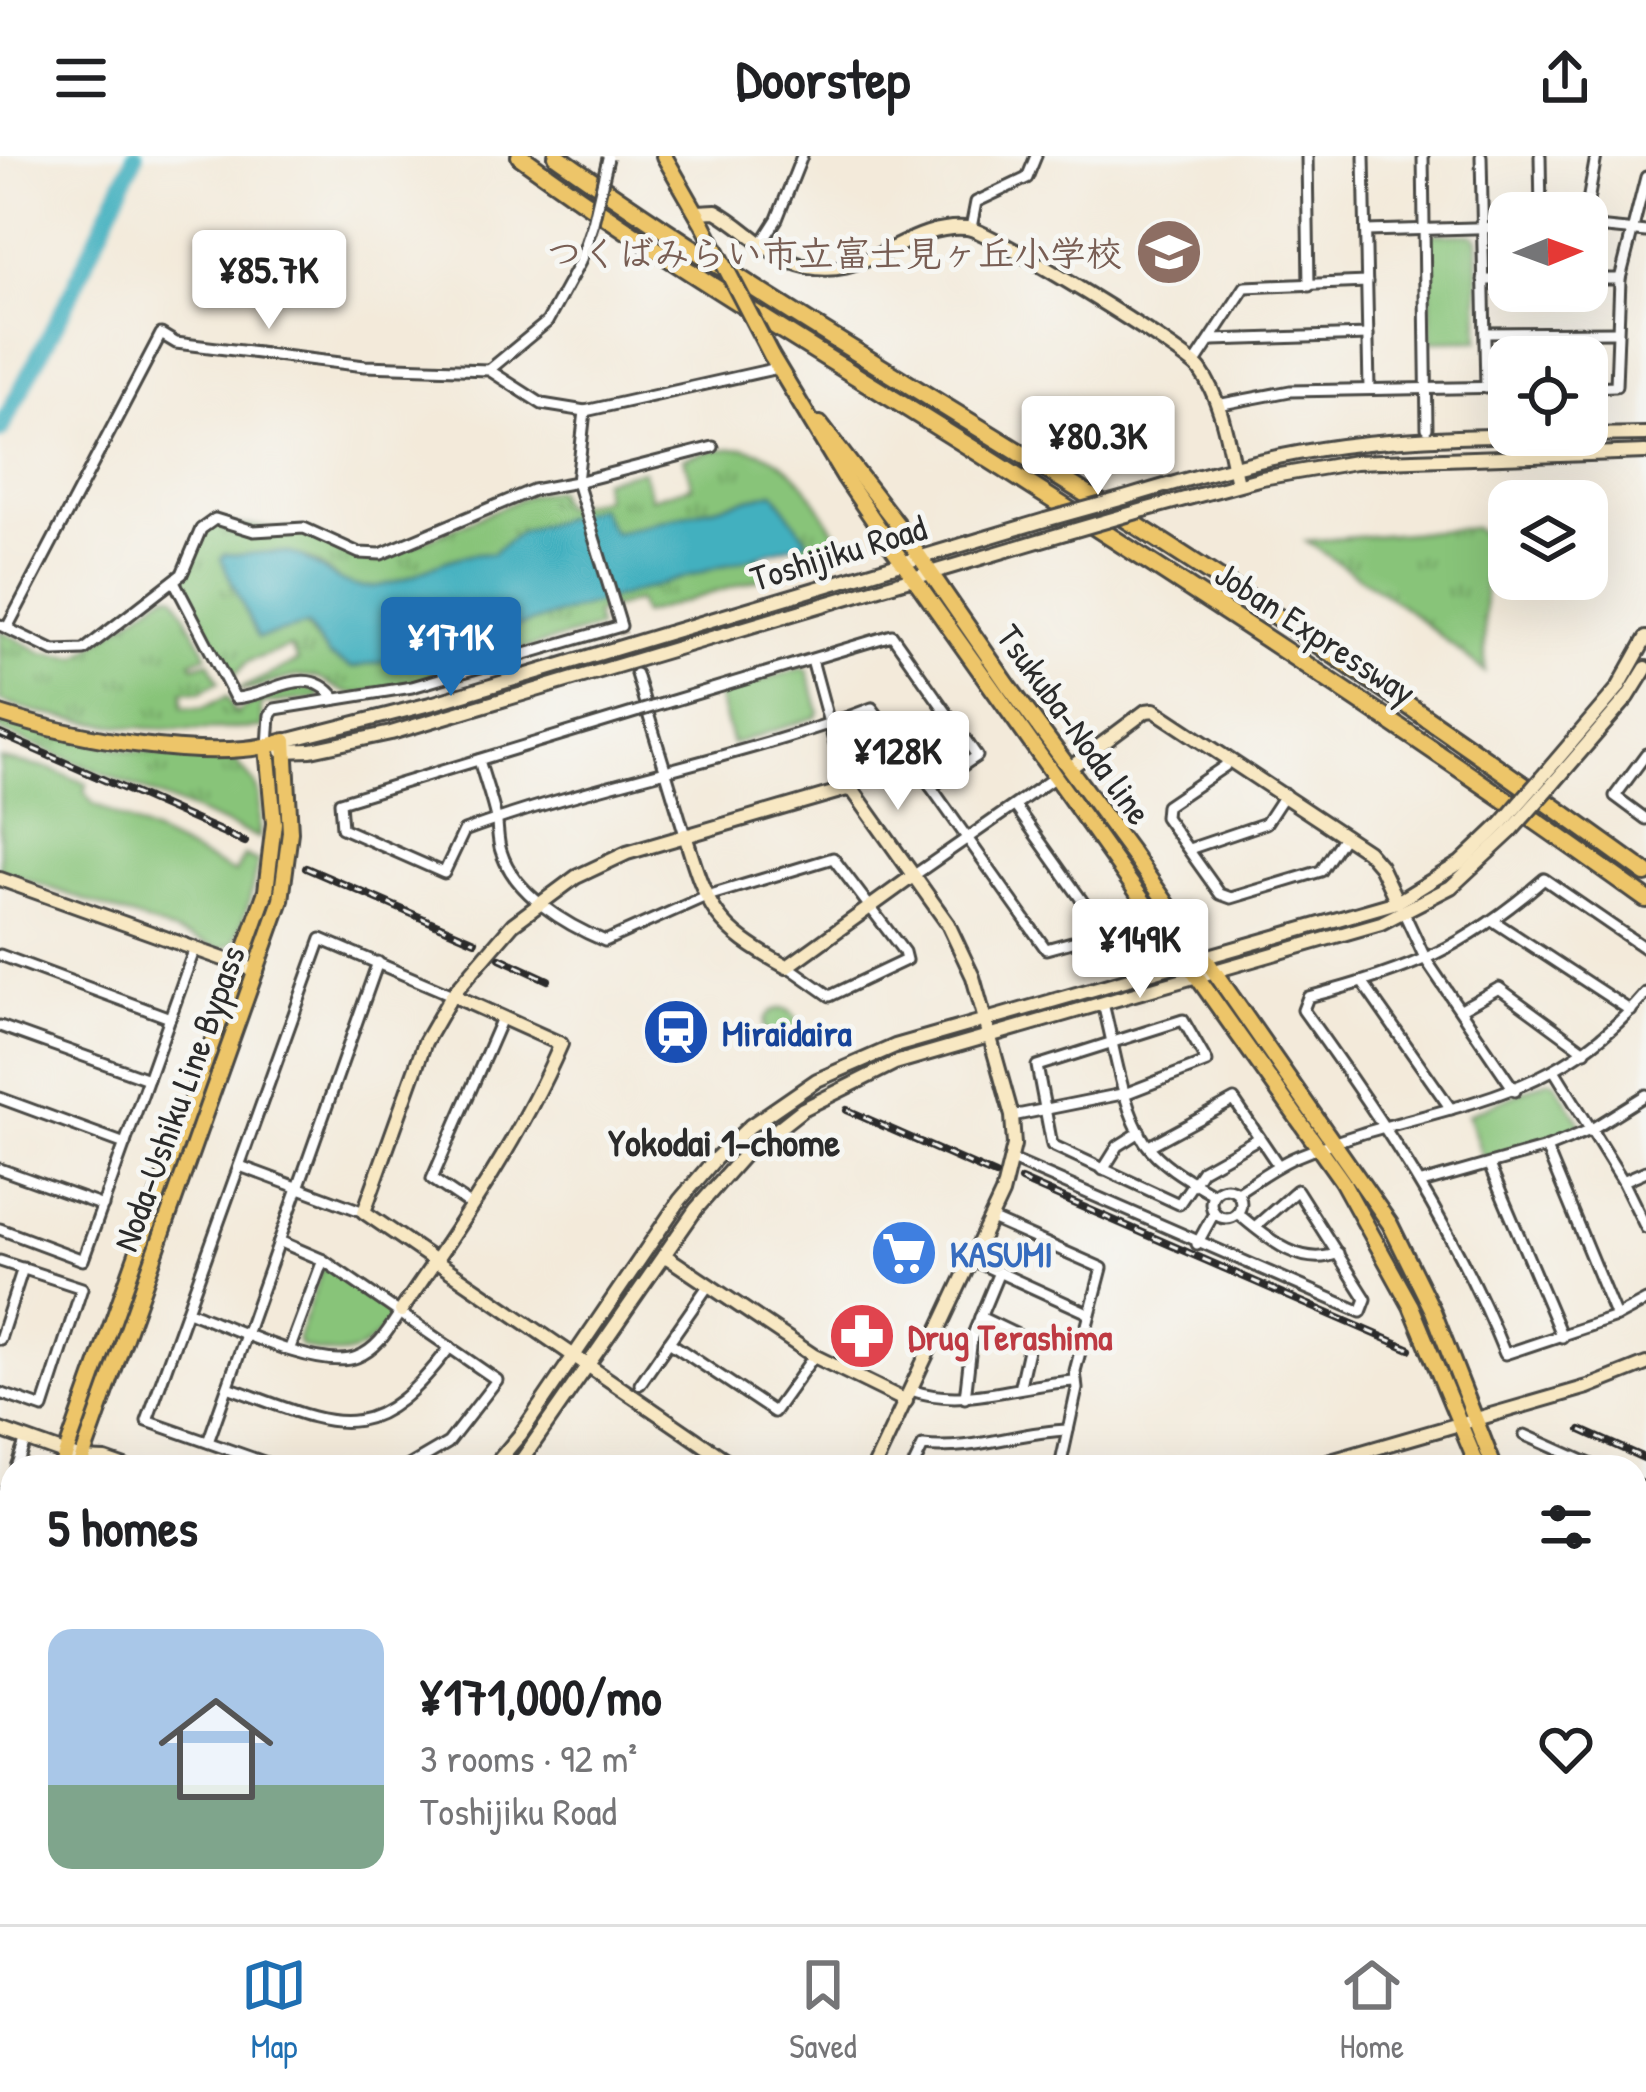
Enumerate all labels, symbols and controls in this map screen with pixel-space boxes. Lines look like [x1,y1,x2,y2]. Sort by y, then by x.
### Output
text: Doorstep [736,42,910,115]
icon: menu [48,45,114,111]
icon: share [1532,45,1598,111]
north arrow [1488,192,1608,312]
map controls [1488,192,1608,600]
school or university icon: つくばみらい市立富士見ヶ丘小学校 [1134,217,1204,287]
place label: つくばみらい市立富士見ヶ丘小学校 [546,228,1122,277]
pin: ¥85.7K [171,230,367,332]
text: ¥85.7K [219,242,319,295]
button: locate [1488,336,1608,456]
pin: ¥80.3K [1000,396,1196,498]
text: ¥80.3K [1049,408,1147,461]
button: layers [1488,480,1608,600]
street label: Toshijiku Road [744,502,932,602]
street label: Joban Expressway [1206,549,1426,715]
pin: ¥171K [367,597,535,699]
text: ¥171K [408,609,494,662]
street label: Tsukuba-Noda line [986,614,1164,834]
pin: ¥128K [814,711,982,813]
text: ¥128K [854,723,942,776]
pin: ¥149K [1056,899,1224,1001]
text: ¥149K [1099,911,1181,964]
street label: Noda-Ushiku Line Bypass [100,938,256,1258]
station icon: Miraidaira [641,997,711,1067]
place label: Miraidaira [722,1008,852,1057]
district label: Yokodai 1-chome [608,1115,841,1168]
supermarket icon: KASUMI [869,1218,939,1288]
place label: KASUMI [950,1229,1053,1278]
pharmacy icon: Drug Terashima [827,1301,897,1371]
place label: Drug Terashima [908,1312,1112,1362]
text: 5 homes [48,1493,198,1562]
icon: filters [1533,1494,1599,1560]
text: ¥171,000/mo [420,1662,662,1731]
icon: home [144,1677,288,1821]
icon: heart [1533,1716,1599,1782]
text: 3 rooms · 92 m² [420,1731,637,1784]
text: Toshijiku Road [420,1784,617,1837]
tab: Map [241,1952,307,2068]
tab: Saved [789,1952,857,2068]
tab: Home [1339,1952,1405,2068]

